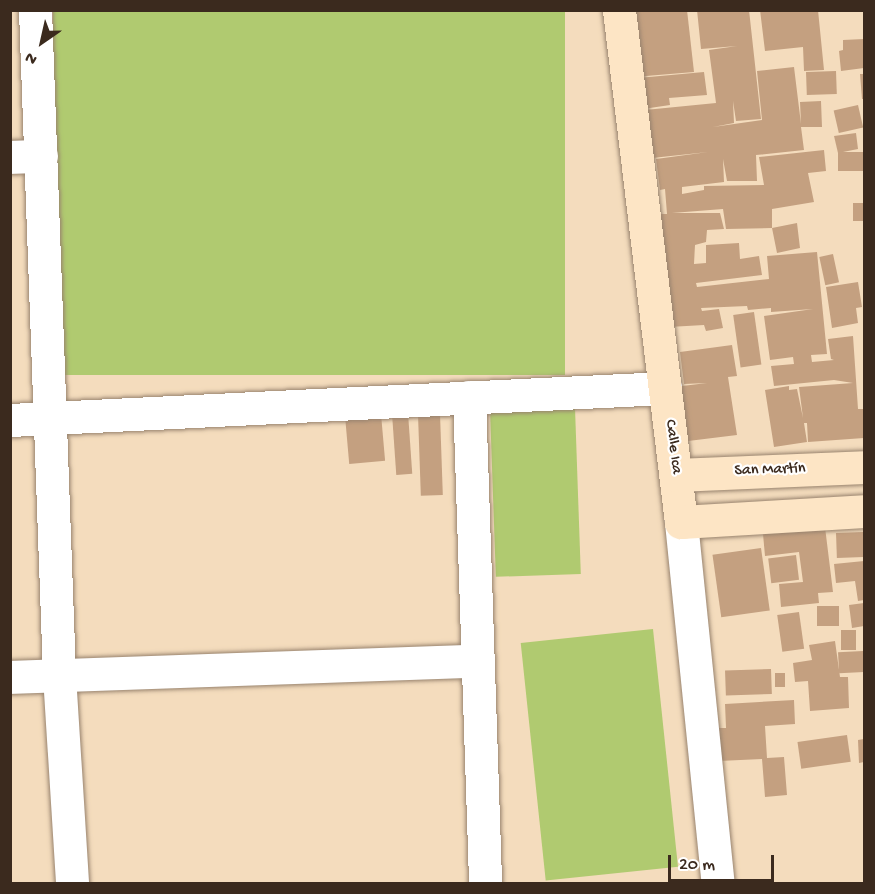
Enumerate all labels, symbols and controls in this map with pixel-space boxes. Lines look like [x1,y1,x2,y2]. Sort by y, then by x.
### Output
north arrow [12,12,72,72]
text: N [22,47,41,68]
street label: Calle Ica [659,419,685,475]
street label: San Martín [734,460,806,482]
scale bar [671,843,778,881]
text: 20 m [679,855,715,876]

